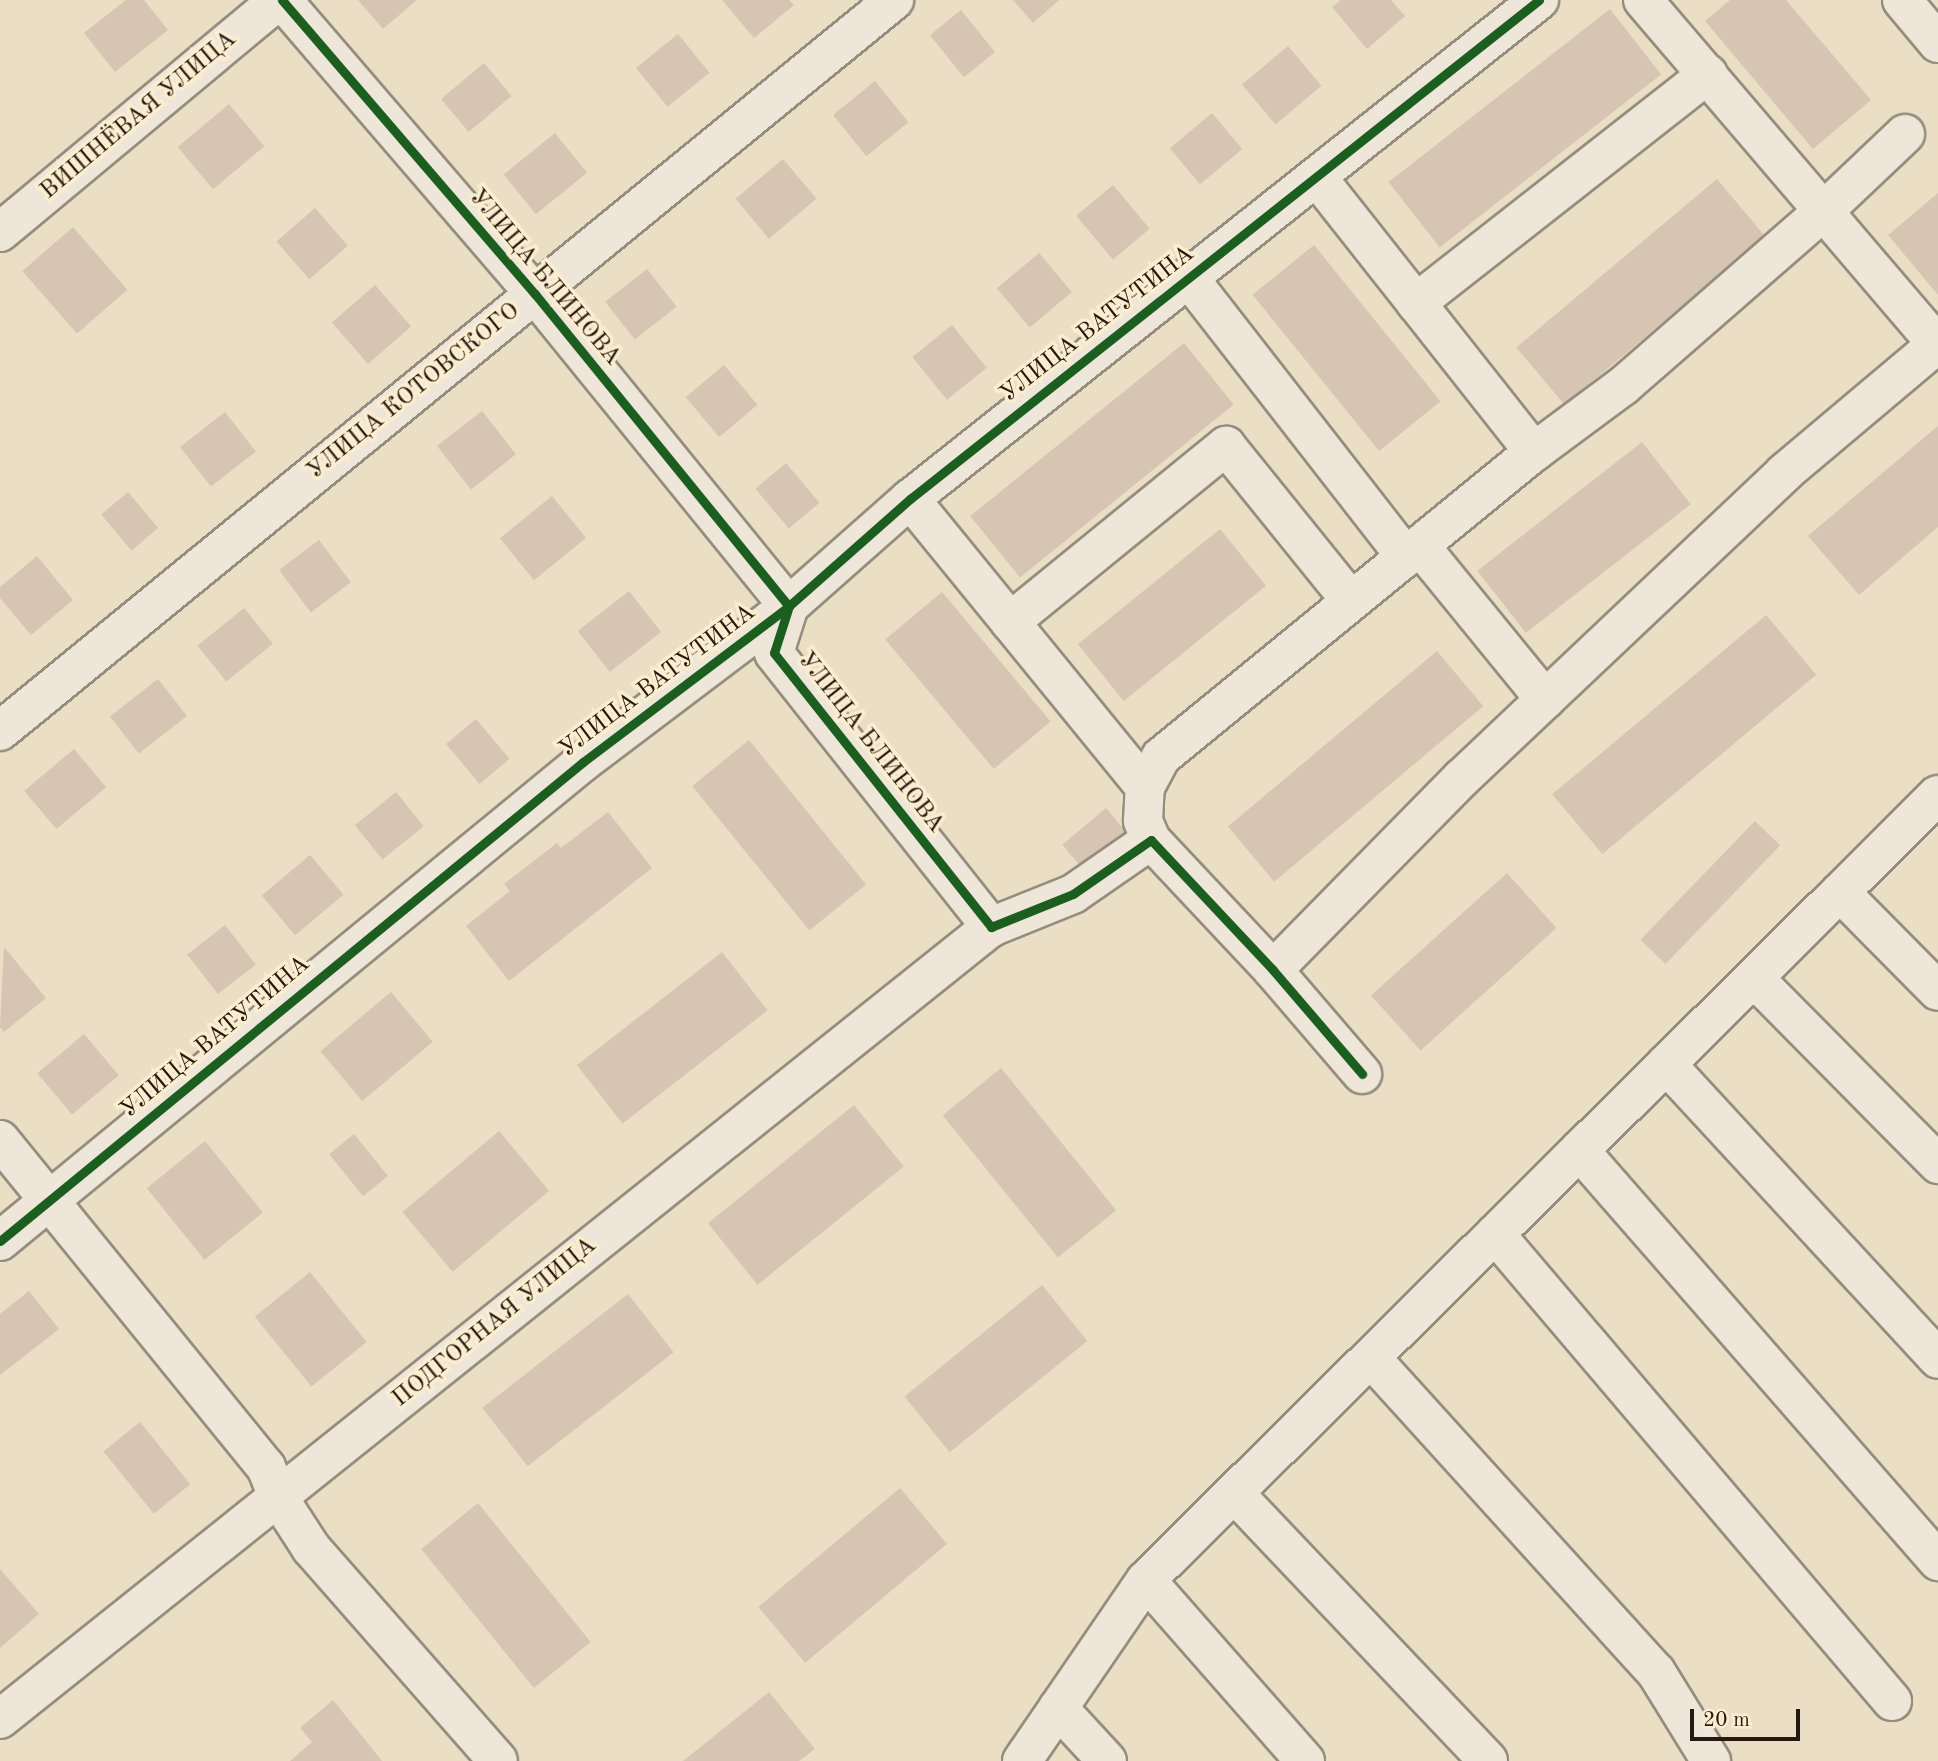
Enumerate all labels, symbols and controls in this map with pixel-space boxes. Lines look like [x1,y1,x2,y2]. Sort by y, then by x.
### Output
street label: ВИШНЁВАЯ УЛИЦА [35,26,243,206]
street label: УЛИЦА БЛИНОВА [462,184,626,372]
street label: УЛИЦА ВАТУТИНА [995,240,1201,410]
street label: УЛИЦА КОТОВСКОГО [302,297,526,487]
street label: УЛИЦА ВАТУТИНА [554,599,762,765]
street label: УЛИЦА БЛИНОВА [790,647,950,839]
street label: УЛИЦА ВАТУТИНА [116,950,316,1126]
street label: ПОДГОРНАЯ УЛИЦА [387,1232,603,1414]
scale bar [1693,1694,1803,1738]
text: 20 m [1703,1710,1750,1731]

